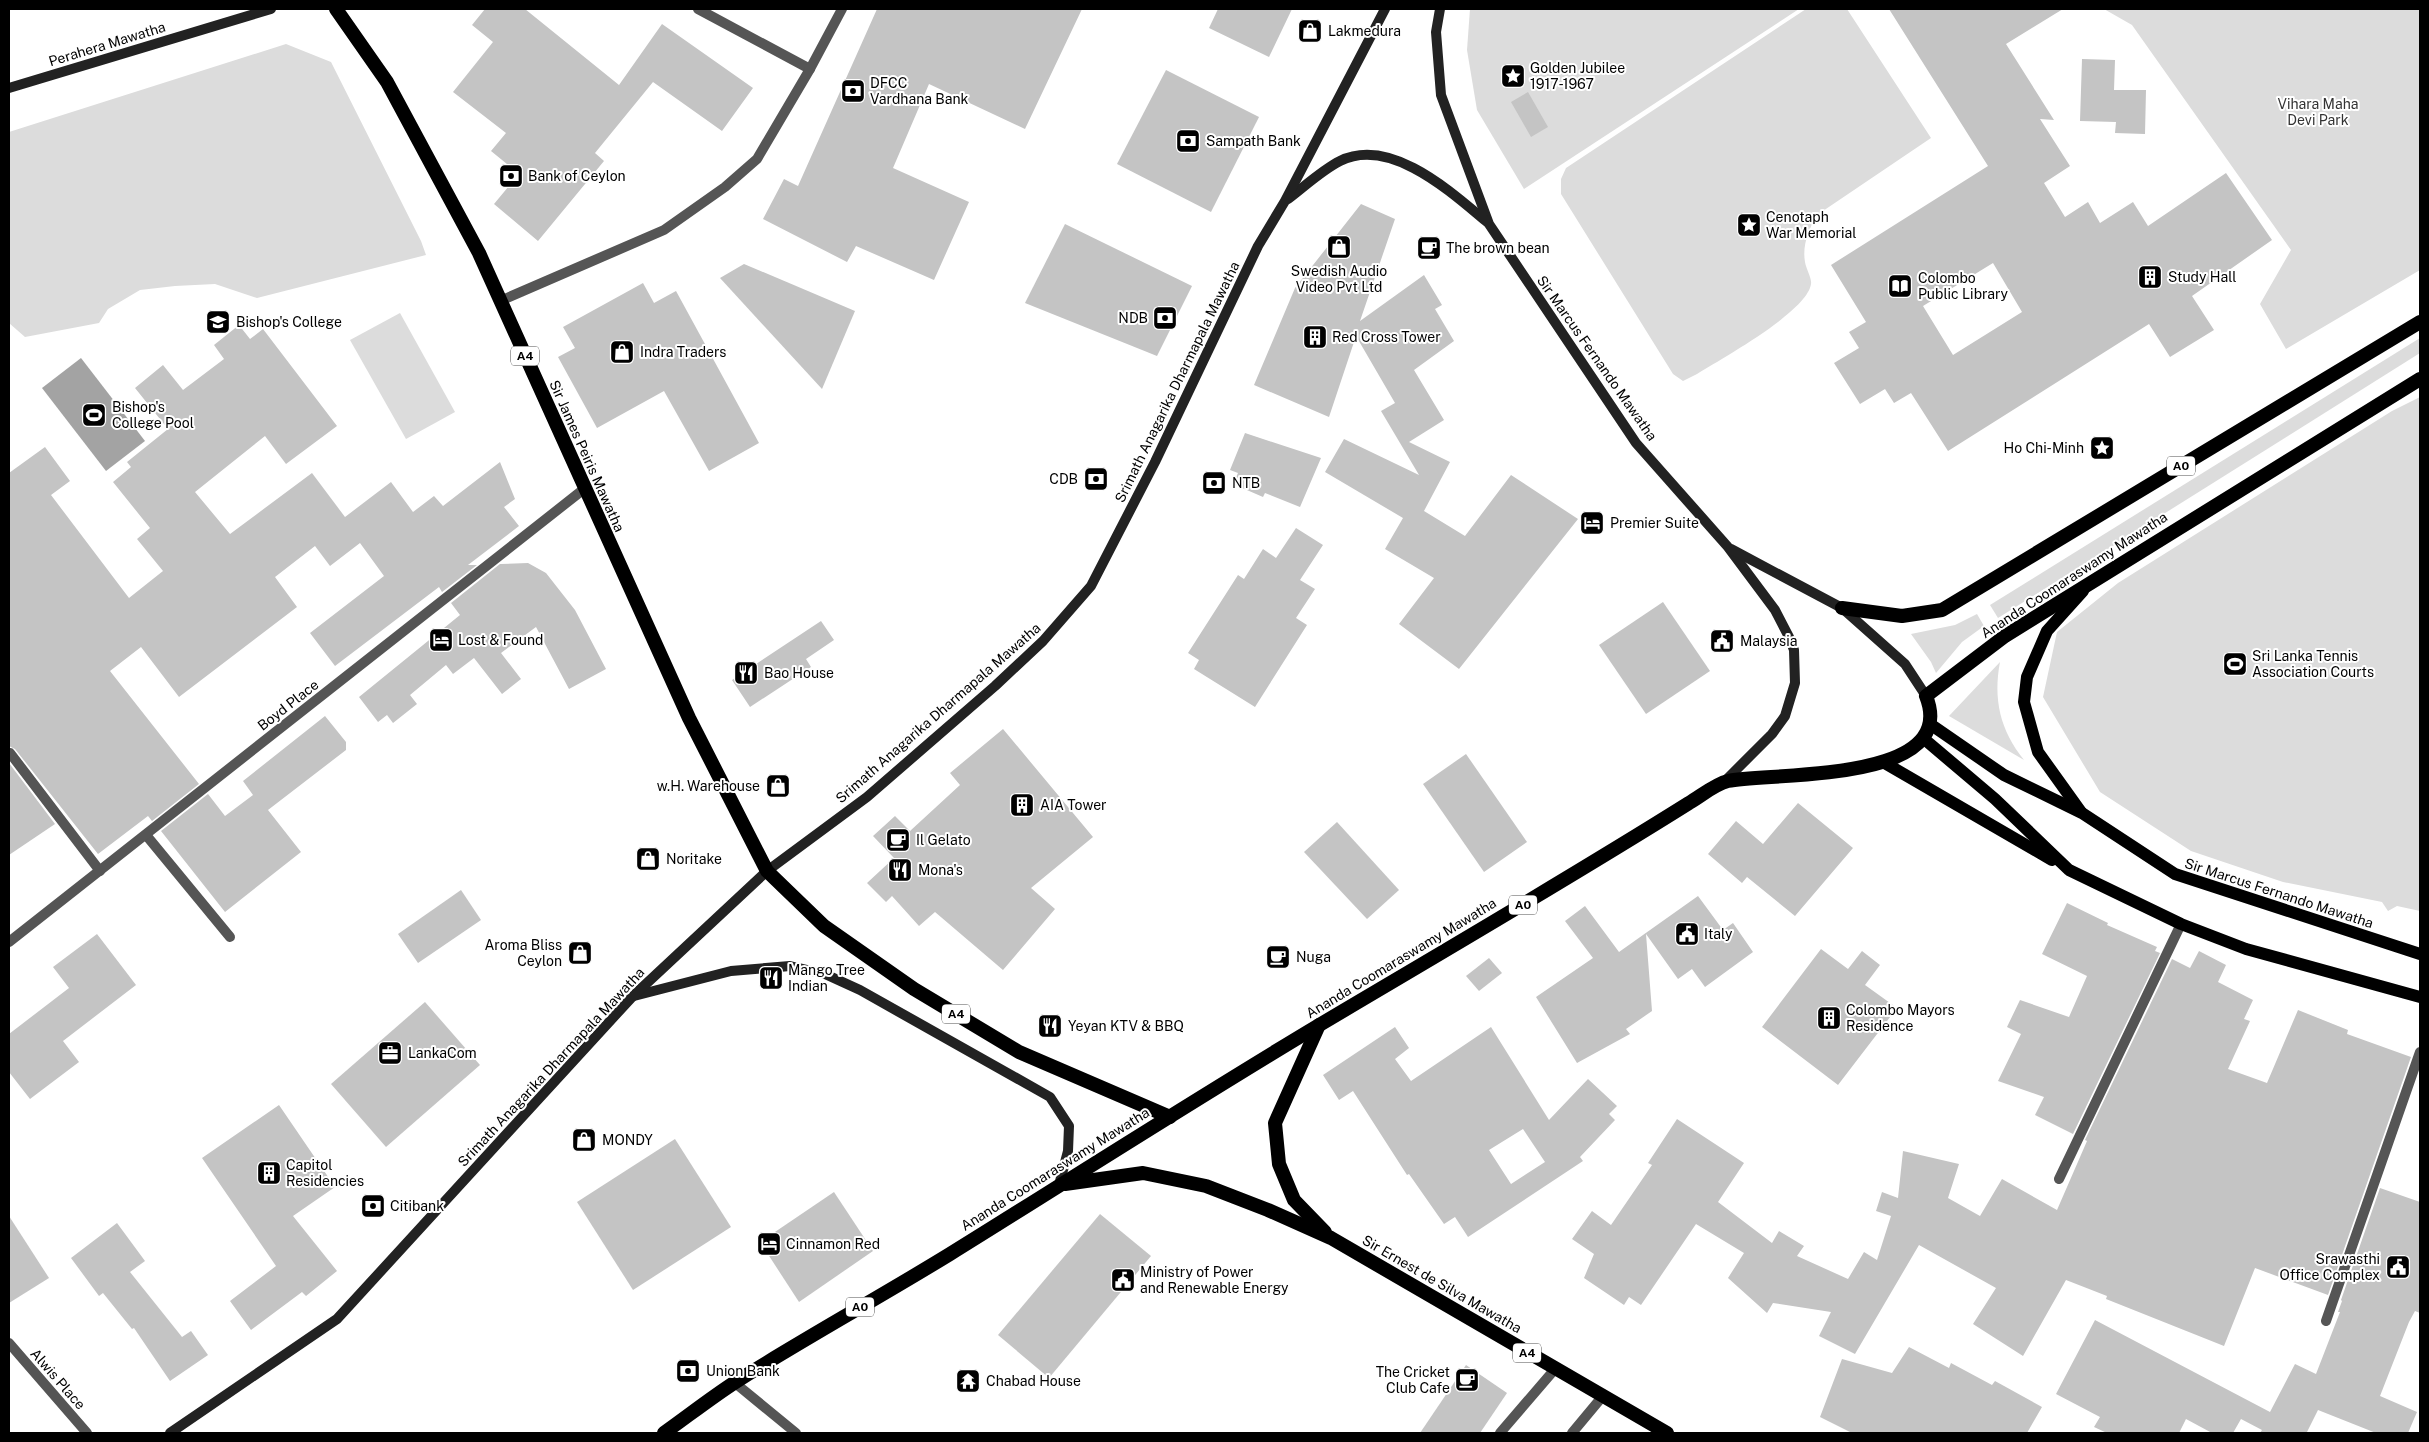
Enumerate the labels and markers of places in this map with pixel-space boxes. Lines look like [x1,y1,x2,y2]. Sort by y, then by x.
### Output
shop icon: Lakmedura [1297,18,1323,44]
place label: Lakmedura [1328,23,1401,39]
place label: Golden Jubilee 1917-1967 [1530,60,1625,92]
place icon: Golden Jubilee 1917-1967 [1500,63,1526,89]
place label: DFCC Vardhana Bank [870,75,969,107]
bank icon: DFCC Vardhana Bank [840,78,866,104]
bank icon: Sampath Bank [1175,128,1201,154]
place label: Sampath Bank [1206,133,1301,149]
bank icon: Bank of Ceylon [498,163,524,189]
place label: Bank of Ceylon [528,168,626,184]
place label: Cenotaph War Memorial [1766,209,1857,241]
place icon: Cenotaph War Memorial [1736,212,1762,238]
shop icon: Swedish Audio Video Pvt Ltd [1326,234,1352,260]
cafe icon: The brown bean [1416,235,1442,261]
place label: The brown bean [1446,240,1550,256]
place label: Swedish Audio Video Pvt Ltd [1291,263,1387,295]
building icon: Study Hall [2137,264,2163,290]
place label: Study Hall [2168,269,2237,285]
place label: Colombo Public Library [1918,270,2009,302]
library icon: Colombo Public Library [1887,273,1913,299]
bank icon: NDB [1152,305,1178,331]
school or university icon: Bishop's College [205,309,231,335]
place label: NDB [1118,310,1148,326]
place label: Bishop's College [236,314,342,330]
building icon: Red Cross Tower [1302,324,1328,350]
place label: Red Cross Tower [1332,329,1441,345]
shop icon: Indra Traders [609,339,635,365]
place label: Indra Traders [640,344,726,360]
place label: Bishop's College Pool [112,399,194,431]
sports icon: Bishop's College Pool [81,402,107,428]
place icon: Ho Chi-Minh [2089,435,2115,461]
place label: Ho Chi-Minh [2004,440,2084,456]
bank icon: CDB [1083,466,1109,492]
bank icon: NTB [1201,470,1227,496]
place label: CDB [1049,471,1078,487]
place label: NTB [1232,475,1260,491]
hotel icon: Premier Suite [1579,510,1605,536]
place label: Premier Suite [1610,515,1699,531]
hotel icon: Lost & Found [428,627,454,653]
public building icon: Malaysia [1709,628,1735,654]
place label: Lost & Found [458,632,543,648]
place label: Malaysia [1740,633,1797,649]
place label: Sri Lanka Tennis Association Courts [2252,648,2374,680]
sports icon: Sri Lanka Tennis Association Courts [2222,651,2248,677]
restaurant icon: Bao House [733,660,759,686]
place label: Bao House [764,665,834,681]
shop icon: w.H. Warehouse [765,773,791,799]
place label: w.H. Warehouse [657,778,760,794]
building icon: AIA Tower [1009,792,1035,818]
place label: AIA Tower [1040,797,1107,813]
cafe icon: Il Gelato [885,827,911,853]
place label: Il Gelato [916,832,971,848]
shop icon: Noritake [635,846,661,872]
place label: Noritake [666,851,722,867]
restaurant icon: Mona's [887,857,913,883]
place label: Mona's [918,862,963,878]
public building icon: Italy [1674,921,1700,947]
place label: Italy [1704,926,1733,942]
place label: Aroma Bliss Ceylon [484,937,562,969]
shop icon: Aroma Bliss Ceylon [567,940,593,966]
cafe icon: Nuga [1265,944,1291,970]
place label: Nuga [1296,949,1331,965]
place label: Mango Tree Indian [788,962,865,994]
restaurant icon: Mango Tree Indian [758,965,784,991]
place label: Colombo Mayors Residence [1846,1002,1955,1034]
building icon: Colombo Mayors Residence [1816,1005,1842,1031]
restaurant icon: Yeyan KTV & BBQ [1037,1013,1063,1039]
place label: Yeyan KTV & BBQ [1068,1018,1184,1034]
office icon: LankaCom [377,1040,403,1066]
place label: LankaCom [408,1045,477,1061]
shop icon: MONDY [571,1127,597,1153]
place label: MONDY [602,1132,653,1148]
place label: Capitol Residencies [286,1157,364,1189]
building icon: Capitol Residencies [256,1160,282,1186]
bank icon: Citibank [360,1193,386,1219]
place label: Citibank [390,1198,444,1214]
hotel icon: Cinnamon Red [756,1231,782,1257]
place label: Cinnamon Red [786,1236,880,1252]
place label: Srawasthi Office Complex [2280,1251,2380,1283]
public building icon: Srawasthi Office Complex [2385,1254,2411,1280]
place label: Ministry of Power and Renewable Energy [1140,1264,1289,1296]
public building icon: Ministry of Power and Renewable Energy [1110,1267,1136,1293]
bank icon: Union Bank [675,1358,701,1384]
place label: Union Bank [706,1363,780,1379]
place label: The Cricket Club Cafe [1376,1364,1450,1396]
cafe icon: The Cricket Club Cafe [1454,1367,1480,1393]
temple icon: Chabad House [955,1368,981,1394]
place label: Chabad House [986,1373,1081,1389]

